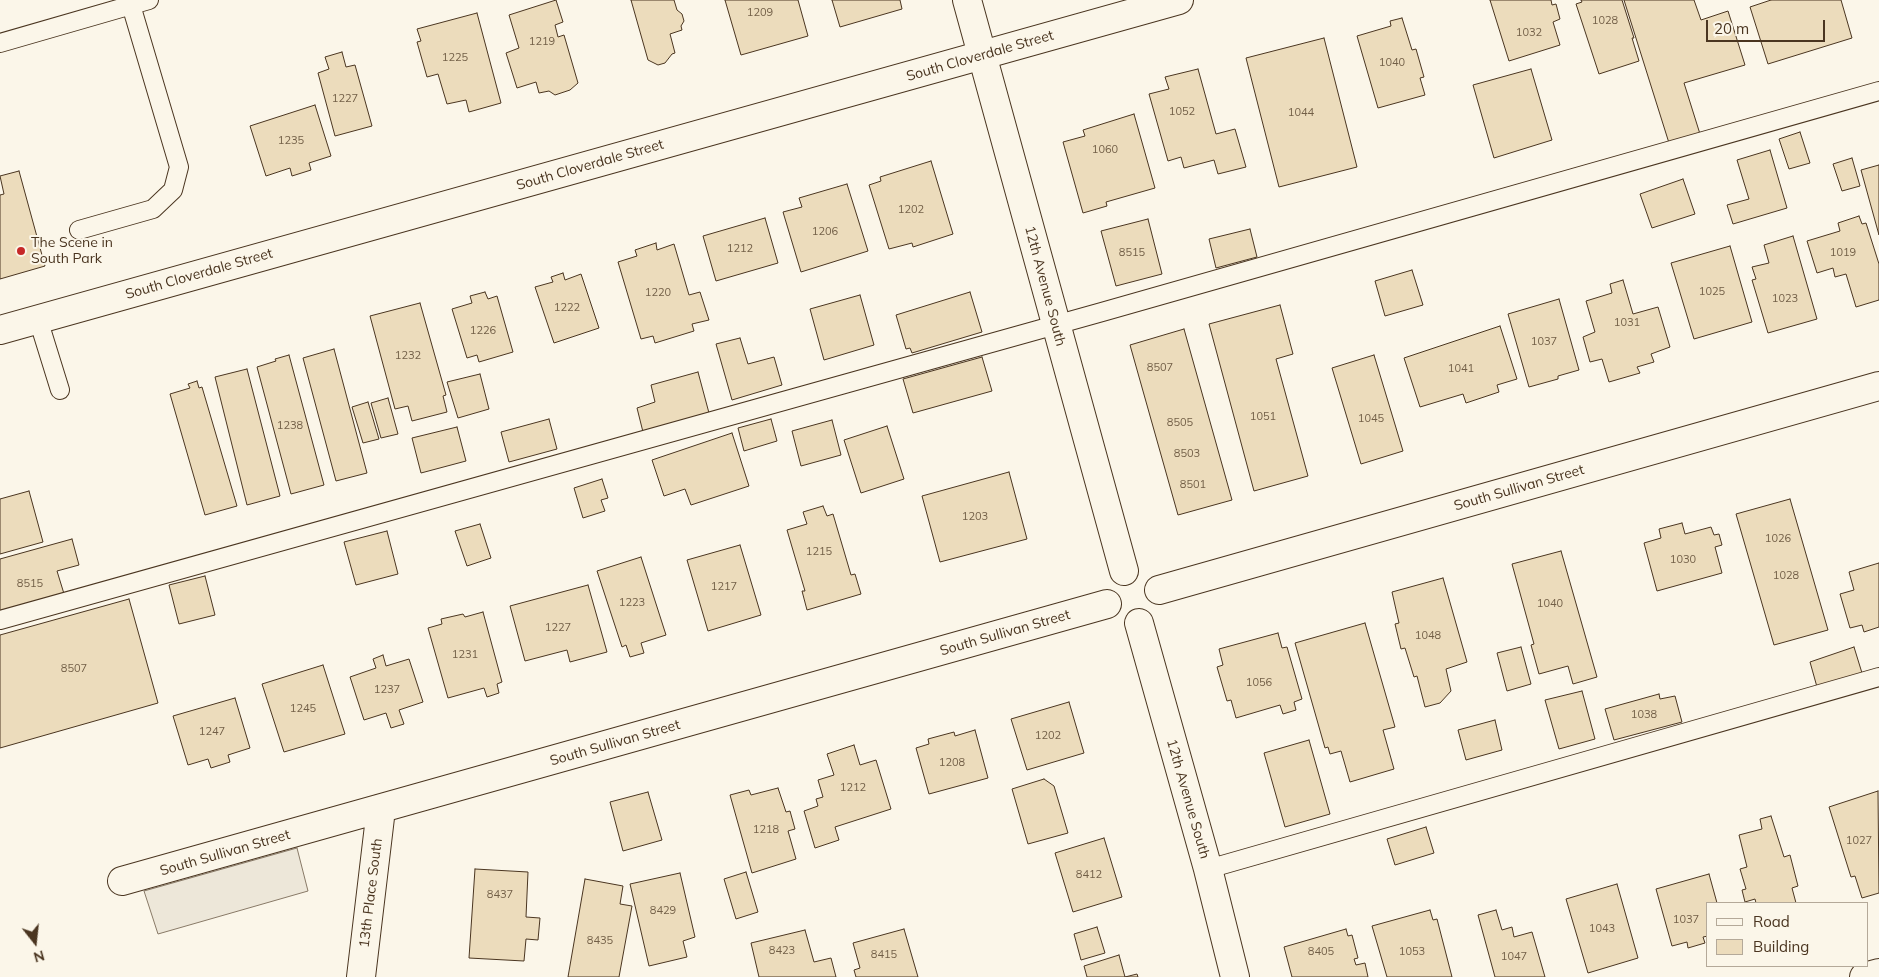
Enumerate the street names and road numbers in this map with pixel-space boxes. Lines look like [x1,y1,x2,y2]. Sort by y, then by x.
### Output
street label: South Cloverdale Street [904,27,1056,85]
street label: South Cloverdale Street [514,136,666,194]
street label: 12th Avenue South [1021,224,1069,348]
street label: South Cloverdale Street [123,245,275,303]
street label: South Sullivan Street [1452,461,1586,515]
street label: South Sullivan Street [938,606,1072,660]
street label: South Sullivan Street [548,716,682,770]
street label: 12th Avenue South [1163,737,1213,861]
street label: South Sullivan Street [158,826,292,880]
street label: 13th Place South [356,837,386,949]

